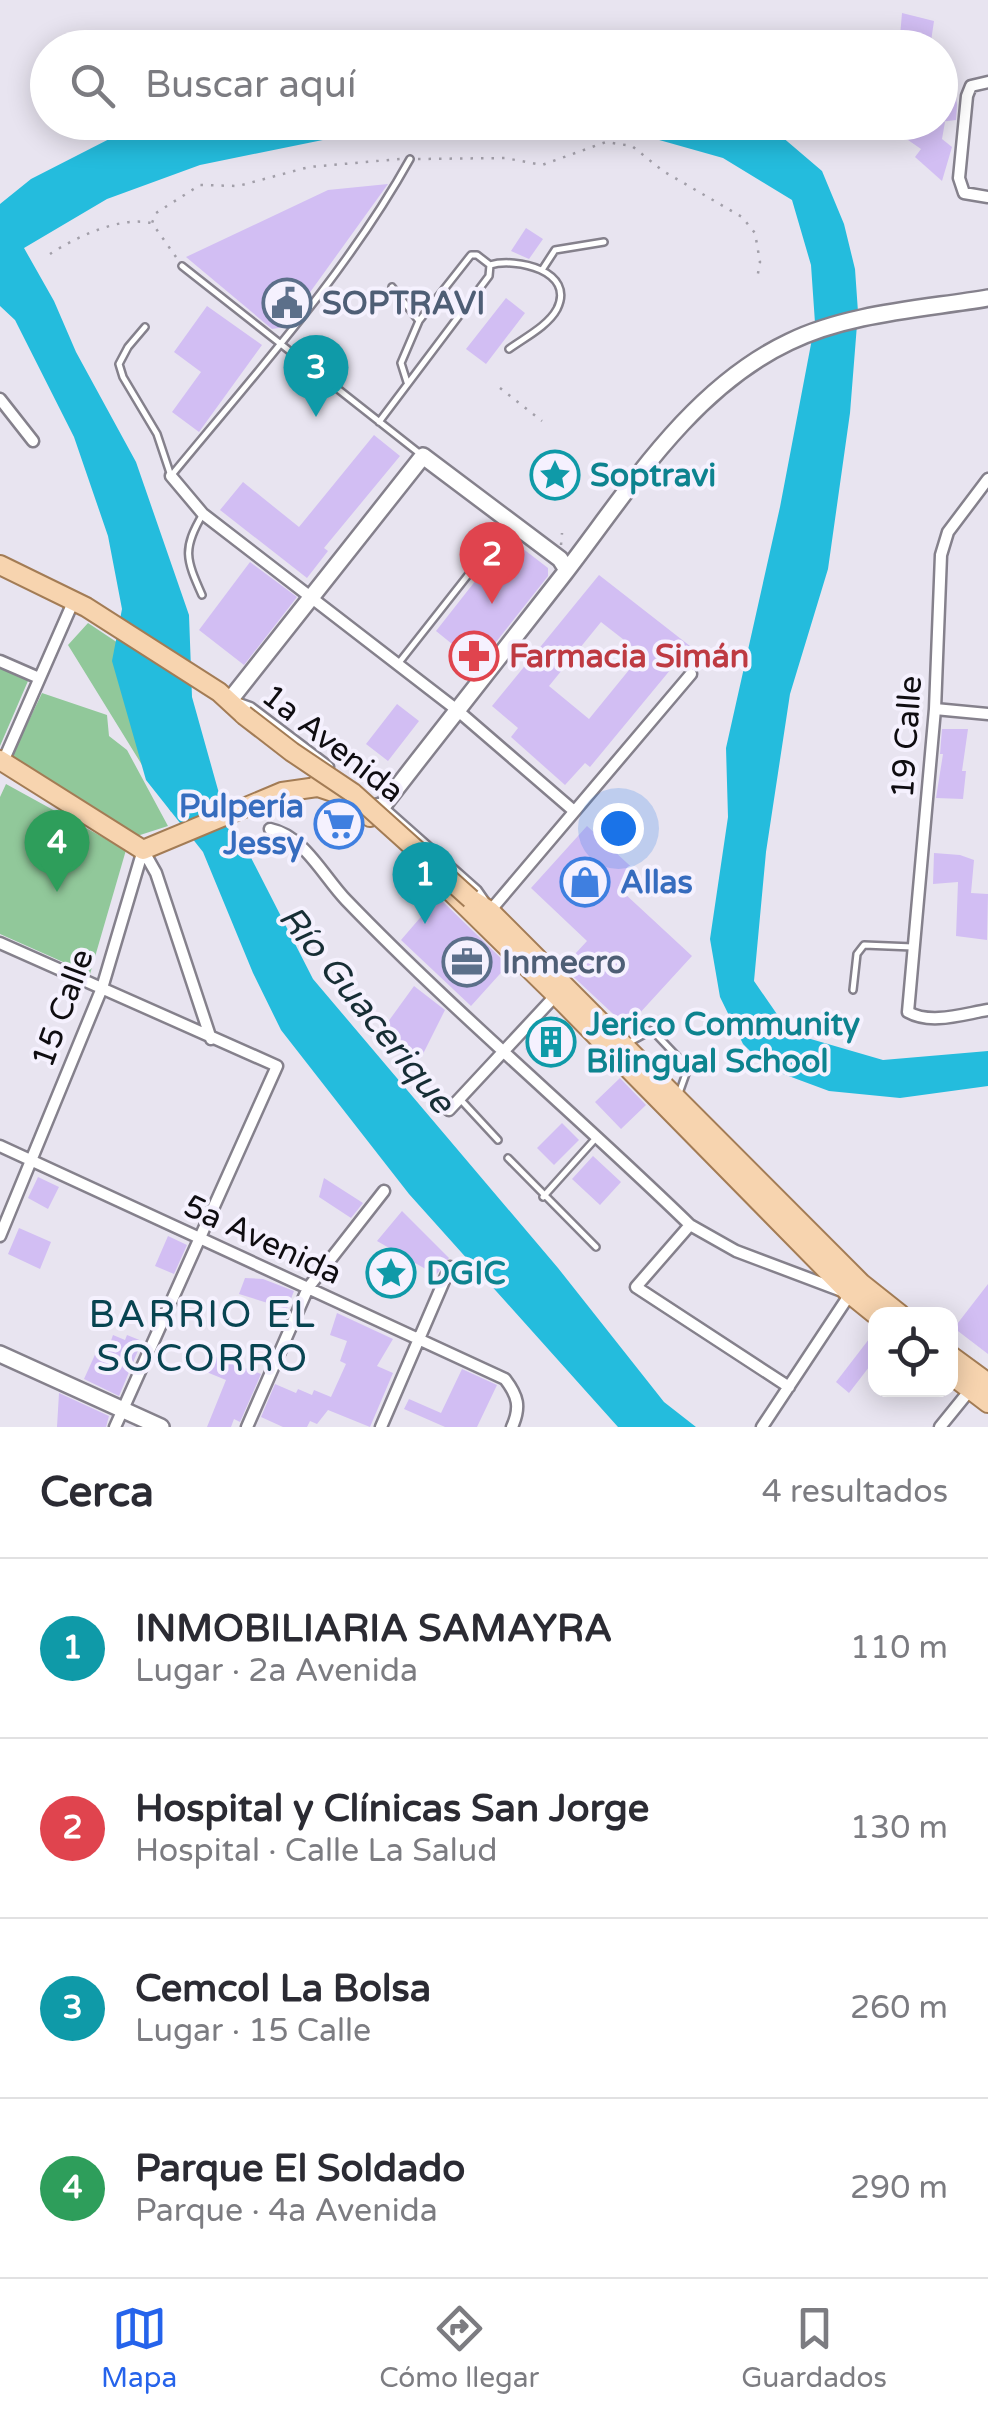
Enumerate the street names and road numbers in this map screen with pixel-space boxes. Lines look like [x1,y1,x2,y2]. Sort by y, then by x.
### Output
street label: 19 Calle [884,674,930,800]
street label: 1a Avenida [254,677,411,811]
street label: 15 Calle [24,944,102,1073]
street label: 5a Avenida [178,1187,347,1293]

